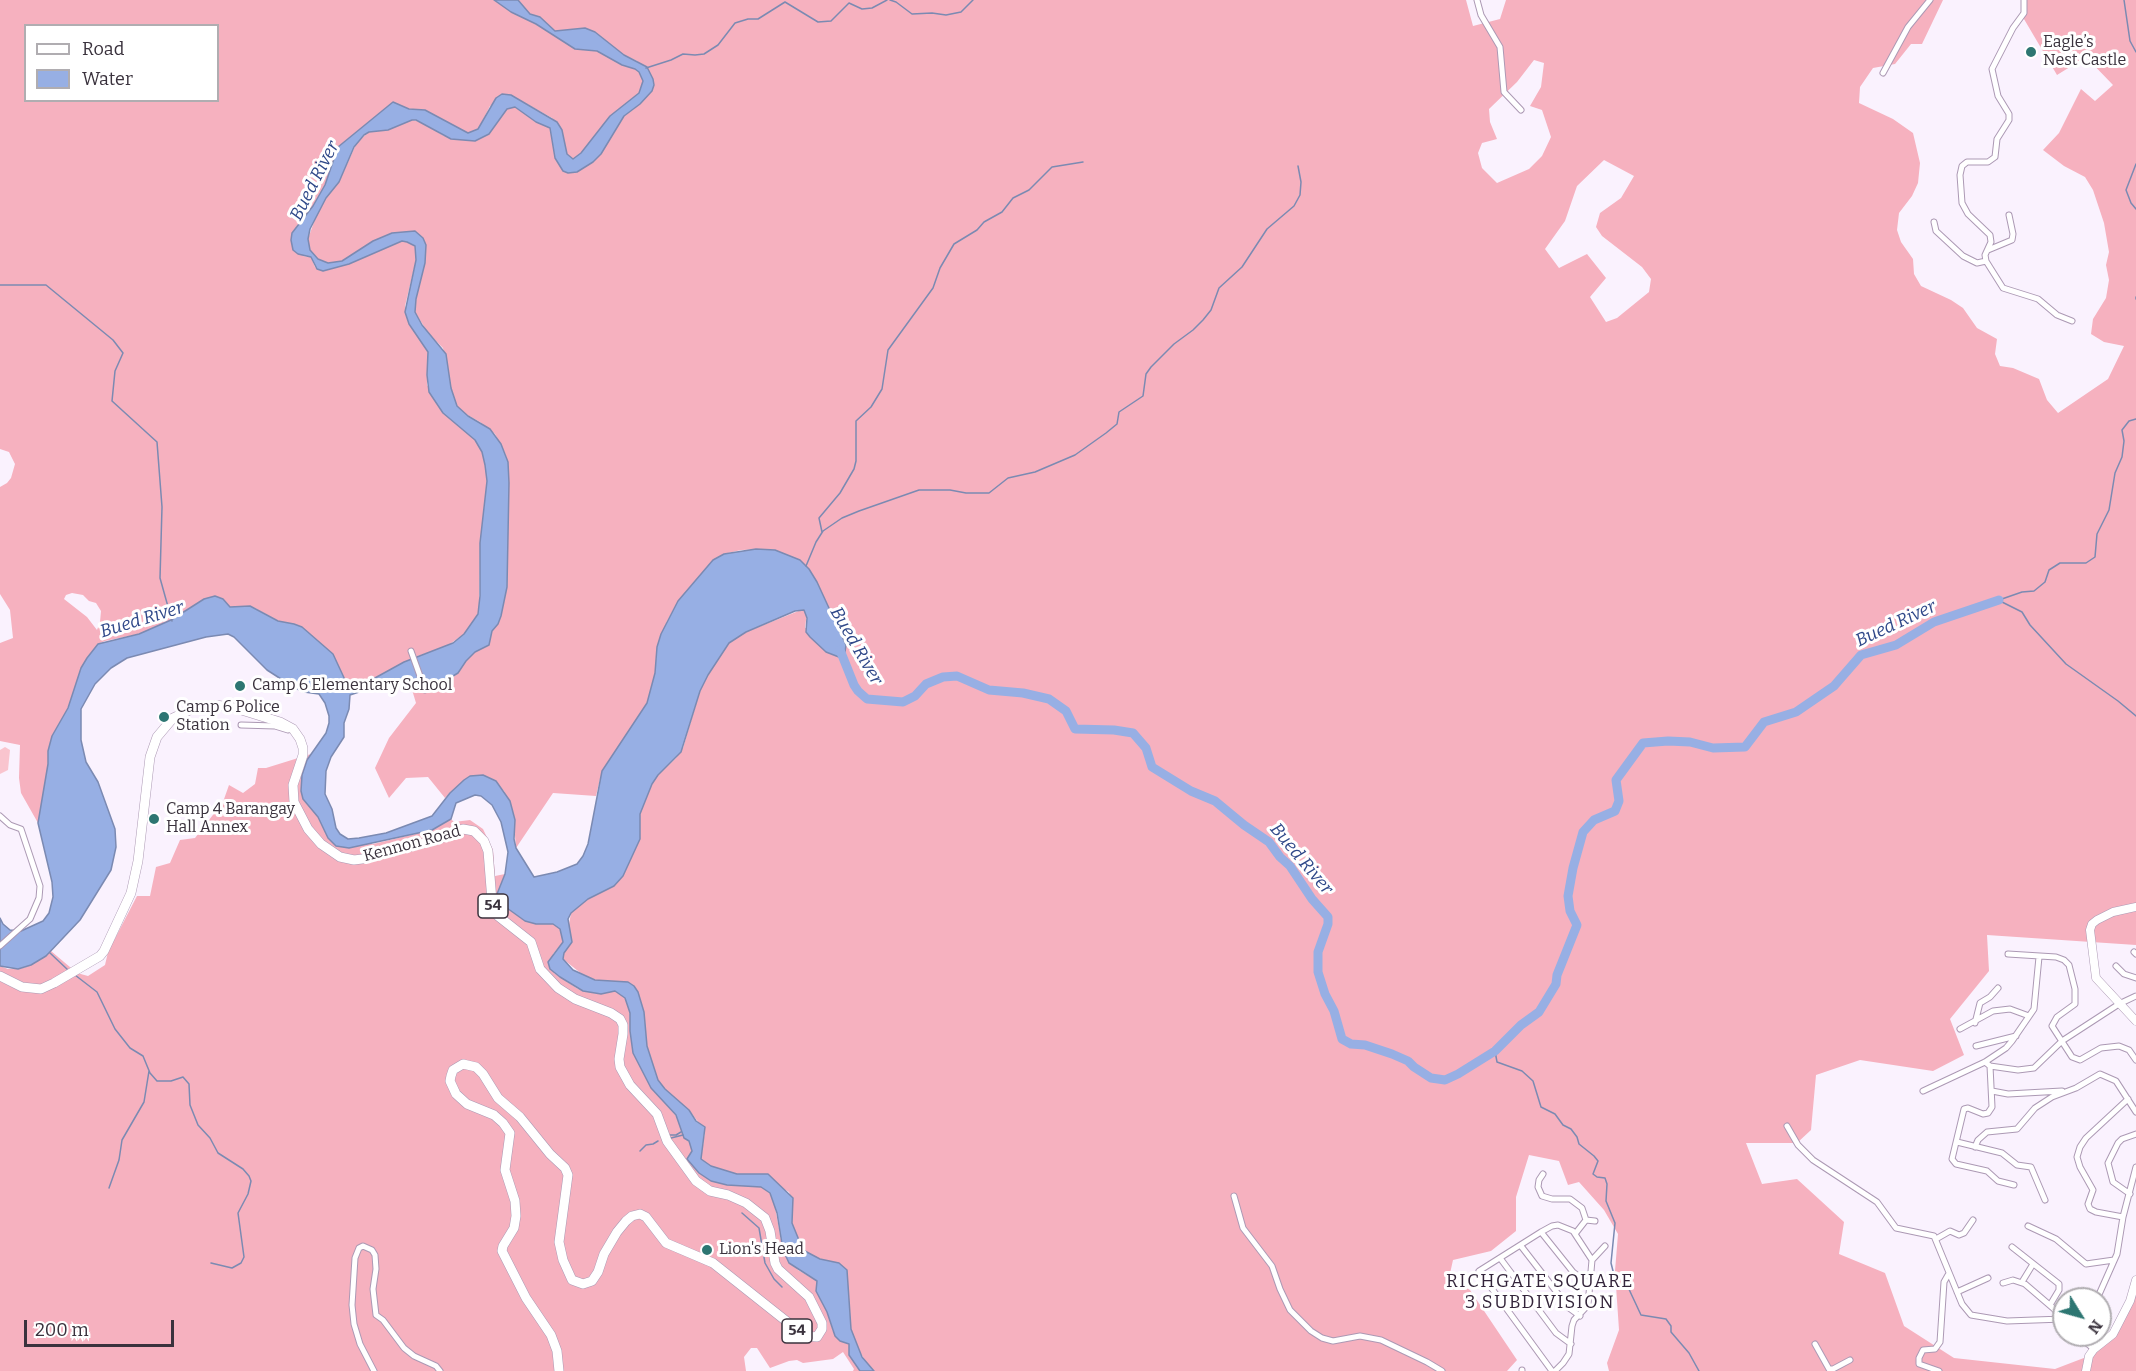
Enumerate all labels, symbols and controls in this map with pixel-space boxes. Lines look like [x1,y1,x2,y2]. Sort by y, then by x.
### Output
legend [24,24,219,102]
place label: Eagle’s Nest Castle [2043,33,2126,71]
text: Road [82,38,124,60]
marker: Eagle’s Nest Castle [2024,45,2038,59]
text: Water [82,68,133,90]
water label: Bued River [286,138,344,224]
water label: Bued River [1852,596,1940,652]
water label: Bued River [98,597,186,643]
water label: Bued River [825,603,887,689]
place label: Camp 6 Elementary School [252,676,452,696]
marker: Camp 6 Elementary School [233,679,247,693]
place label: Camp 6 Police Station [176,698,280,736]
marker: Camp 6 Police Station [157,710,171,724]
place label: Camp 4 Barangay Hall Annex [166,800,295,838]
marker: Camp 4 Barangay Hall Annex [147,812,161,826]
water label: Bued River [1265,819,1337,899]
street label: Kennon Road [361,822,463,866]
road number: 54 [478,894,508,918]
place label: Lion's Head [719,1240,804,1260]
marker: Lion's Head [700,1243,714,1257]
district label: RICHGATE SQUARE 3 SUBDIVISION [1446,1271,1634,1314]
north arrow [2052,1287,2112,1347]
scale bar [27,1308,177,1346]
text: N [2084,1316,2106,1338]
text: 200 m [35,1319,89,1341]
road number: 54 [782,1319,812,1343]

